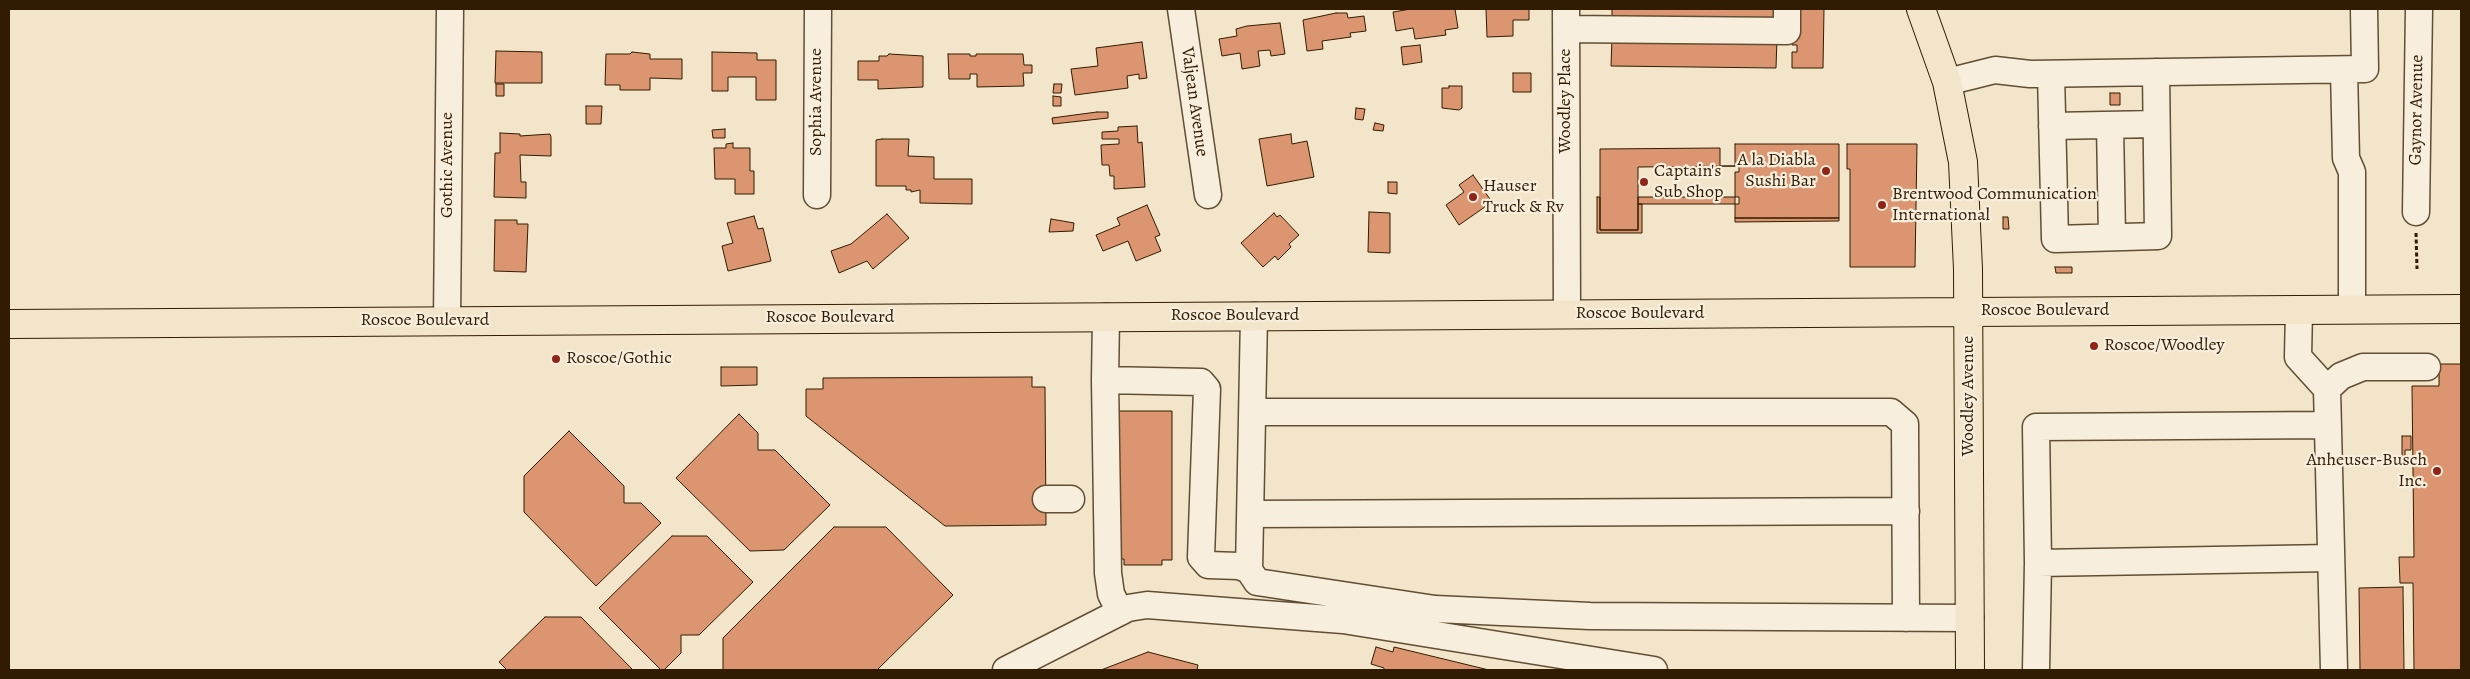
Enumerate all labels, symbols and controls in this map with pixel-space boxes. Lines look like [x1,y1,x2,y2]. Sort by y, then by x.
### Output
street label: Valjean Avenue [1176,46,1212,158]
street label: Sophia Avenue [806,48,828,156]
street label: Woodley Place [1555,48,1577,154]
street label: Gaynor Avenue [2405,54,2429,166]
street label: Gothic Avenue [437,112,459,218]
place label: A la Diabla Sushi Bar [1738,150,1816,192]
place label: Captain's Sub Shop [1654,161,1723,203]
marker: A la Diabla Sushi Bar [1820,165,1832,177]
place label: Hauser Truck & Rv [1483,176,1564,218]
marker: Captain's Sub Shop [1638,176,1650,188]
place label: Brentwood Communication International [1892,184,2097,226]
marker: Hauser Truck & Rv [1467,191,1479,203]
marker: Brentwood Communication International [1876,199,1888,211]
street label: Roscoe Boulevard [1981,300,2109,322]
street label: Roscoe Boulevard [1576,303,1704,325]
street label: Roscoe Boulevard [1171,305,1299,327]
street label: Roscoe Boulevard [766,307,894,329]
street label: Roscoe Boulevard [361,310,489,332]
place label: Roscoe/Woodley [2104,335,2224,357]
street label: Woodley Avenue [1958,336,1980,456]
marker: Roscoe/Woodley [2088,340,2100,352]
place label: Roscoe/Gothic [566,348,672,370]
marker: Roscoe/Gothic [550,353,562,365]
place label: Anheuser-Busch Inc. [2306,450,2427,492]
marker: Anheuser-Busch Inc. [2431,465,2443,477]

